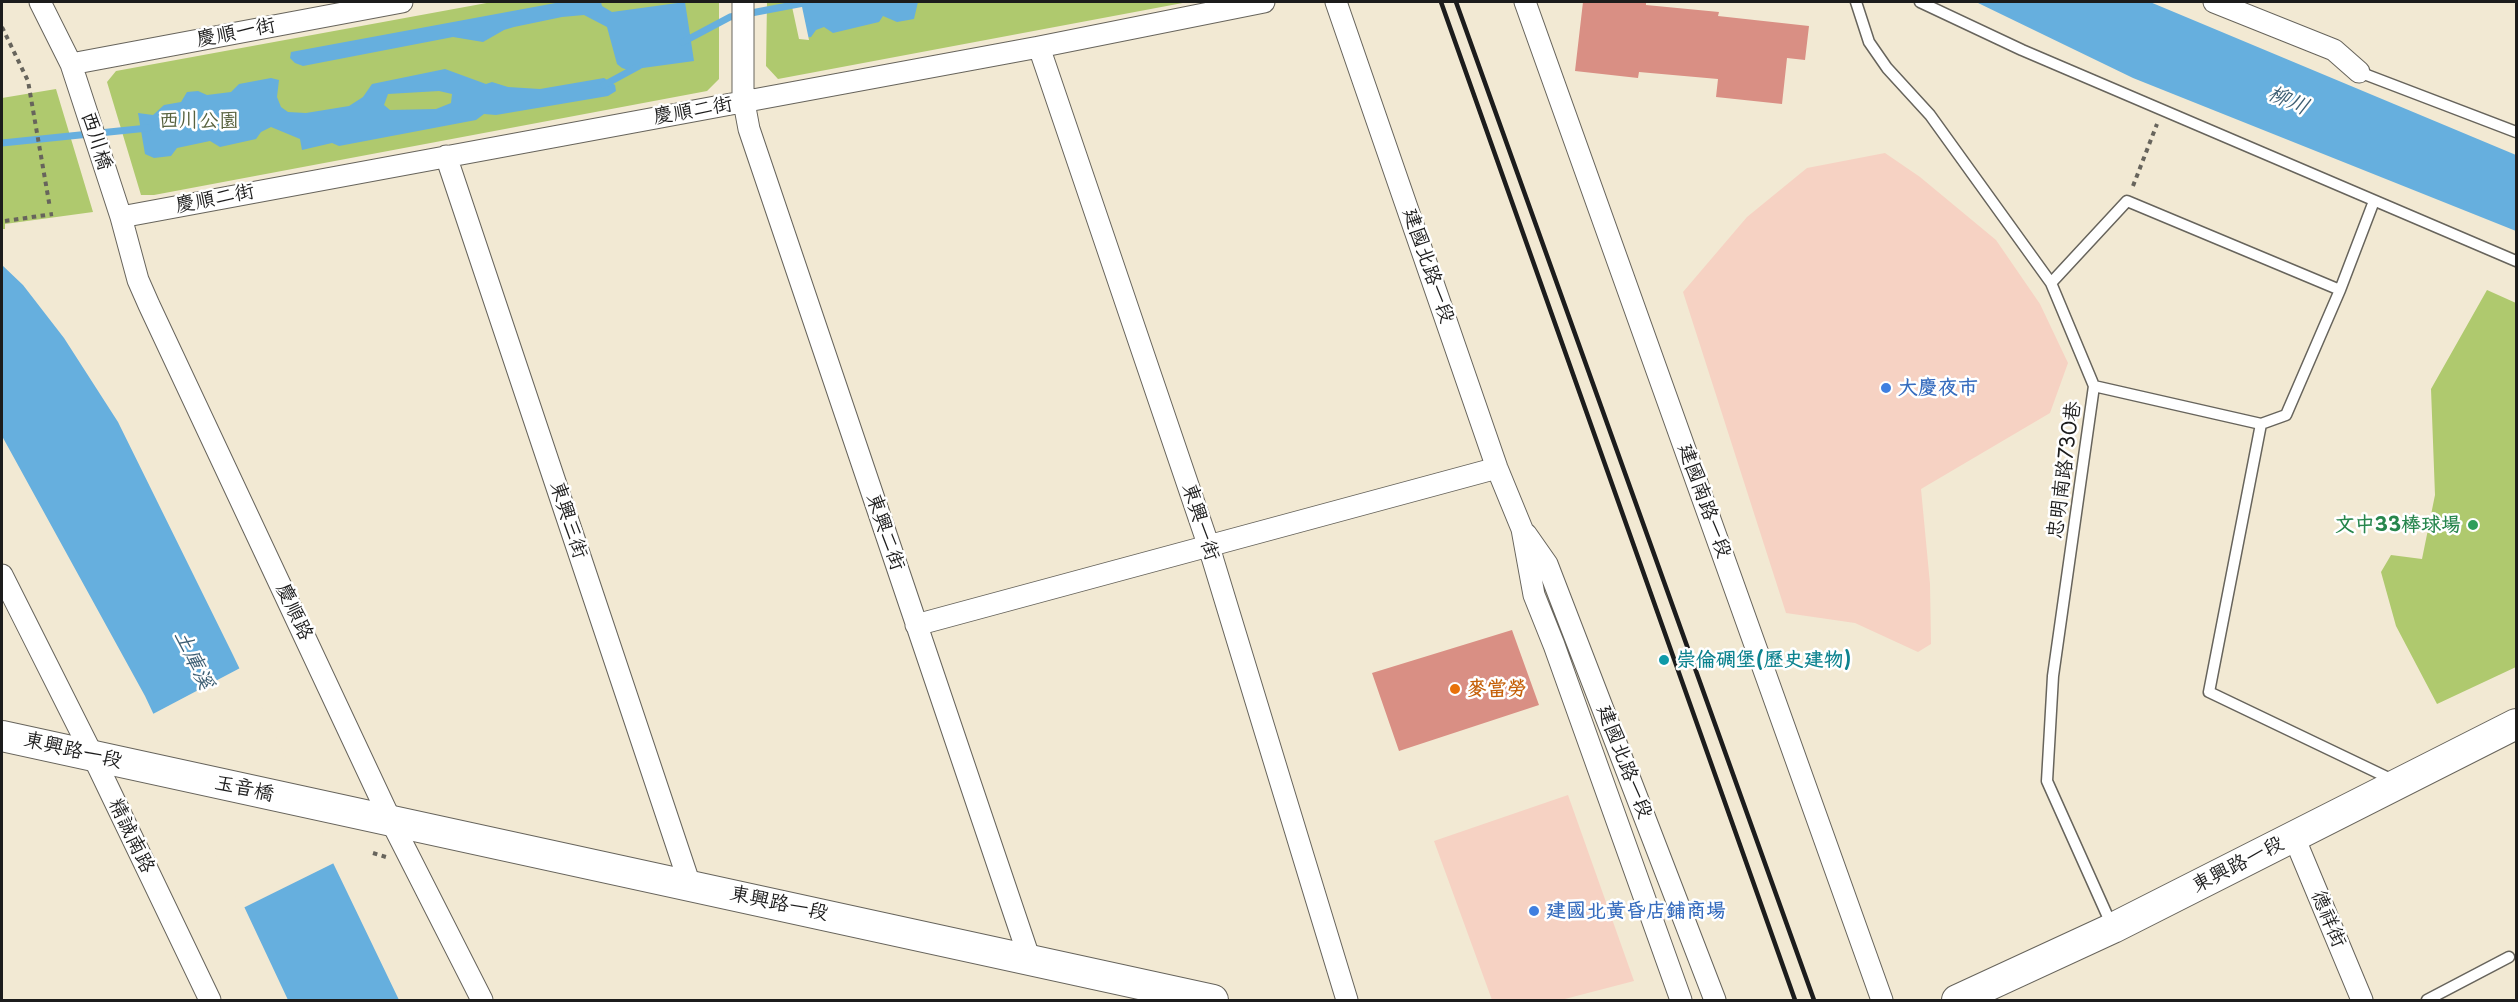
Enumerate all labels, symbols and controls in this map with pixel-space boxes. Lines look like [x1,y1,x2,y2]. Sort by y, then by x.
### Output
street label: 慶順一街 [194,14,278,52]
water label: 柳川 [2264,81,2312,121]
street label: 慶順二街 [652,92,734,130]
street label: 西川橋 [75,109,117,173]
park label: 西川公園 [159,109,239,133]
street label: 慶順二街 [173,180,257,218]
street label: 建國北路一段 [1397,205,1459,327]
place label: 大慶夜市 [1898,376,1978,400]
marker: 大慶夜市 [1879,381,1893,395]
street label: 忠明南路730巷 [2043,400,2087,540]
street label: 建國南路一段 [1672,441,1736,561]
street label: 東興三街 [544,478,592,562]
street label: 東興一街 [1176,480,1224,564]
street label: 東興二街 [861,490,909,574]
place label: 文中33棒球場 [2335,513,2461,537]
marker: 文中33棒球場 [2466,518,2480,532]
street label: 慶順路 [270,580,318,644]
water label: 土庫溪 [168,626,218,694]
place label: 崇倫碉堡(歷史建物) [1676,648,1851,672]
marker: 崇倫碉堡(歷史建物) [1657,653,1671,667]
place label: 麥當勞 [1467,677,1527,701]
marker: 麥當勞 [1448,682,1462,696]
street label: 建國北路一段 [1591,702,1657,822]
street label: 東興路一段 [22,728,124,774]
street label: 玉音橋 [212,771,276,807]
street label: 精誠南路 [103,795,159,877]
street label: 東興路一段 [2188,832,2288,898]
street label: 東興路一段 [728,882,830,926]
street label: 德祥街 [2305,887,2351,951]
place label: 建國北黃昏店鋪商場 [1546,899,1726,923]
marker: 建國北黃昏店鋪商場 [1527,904,1541,918]

